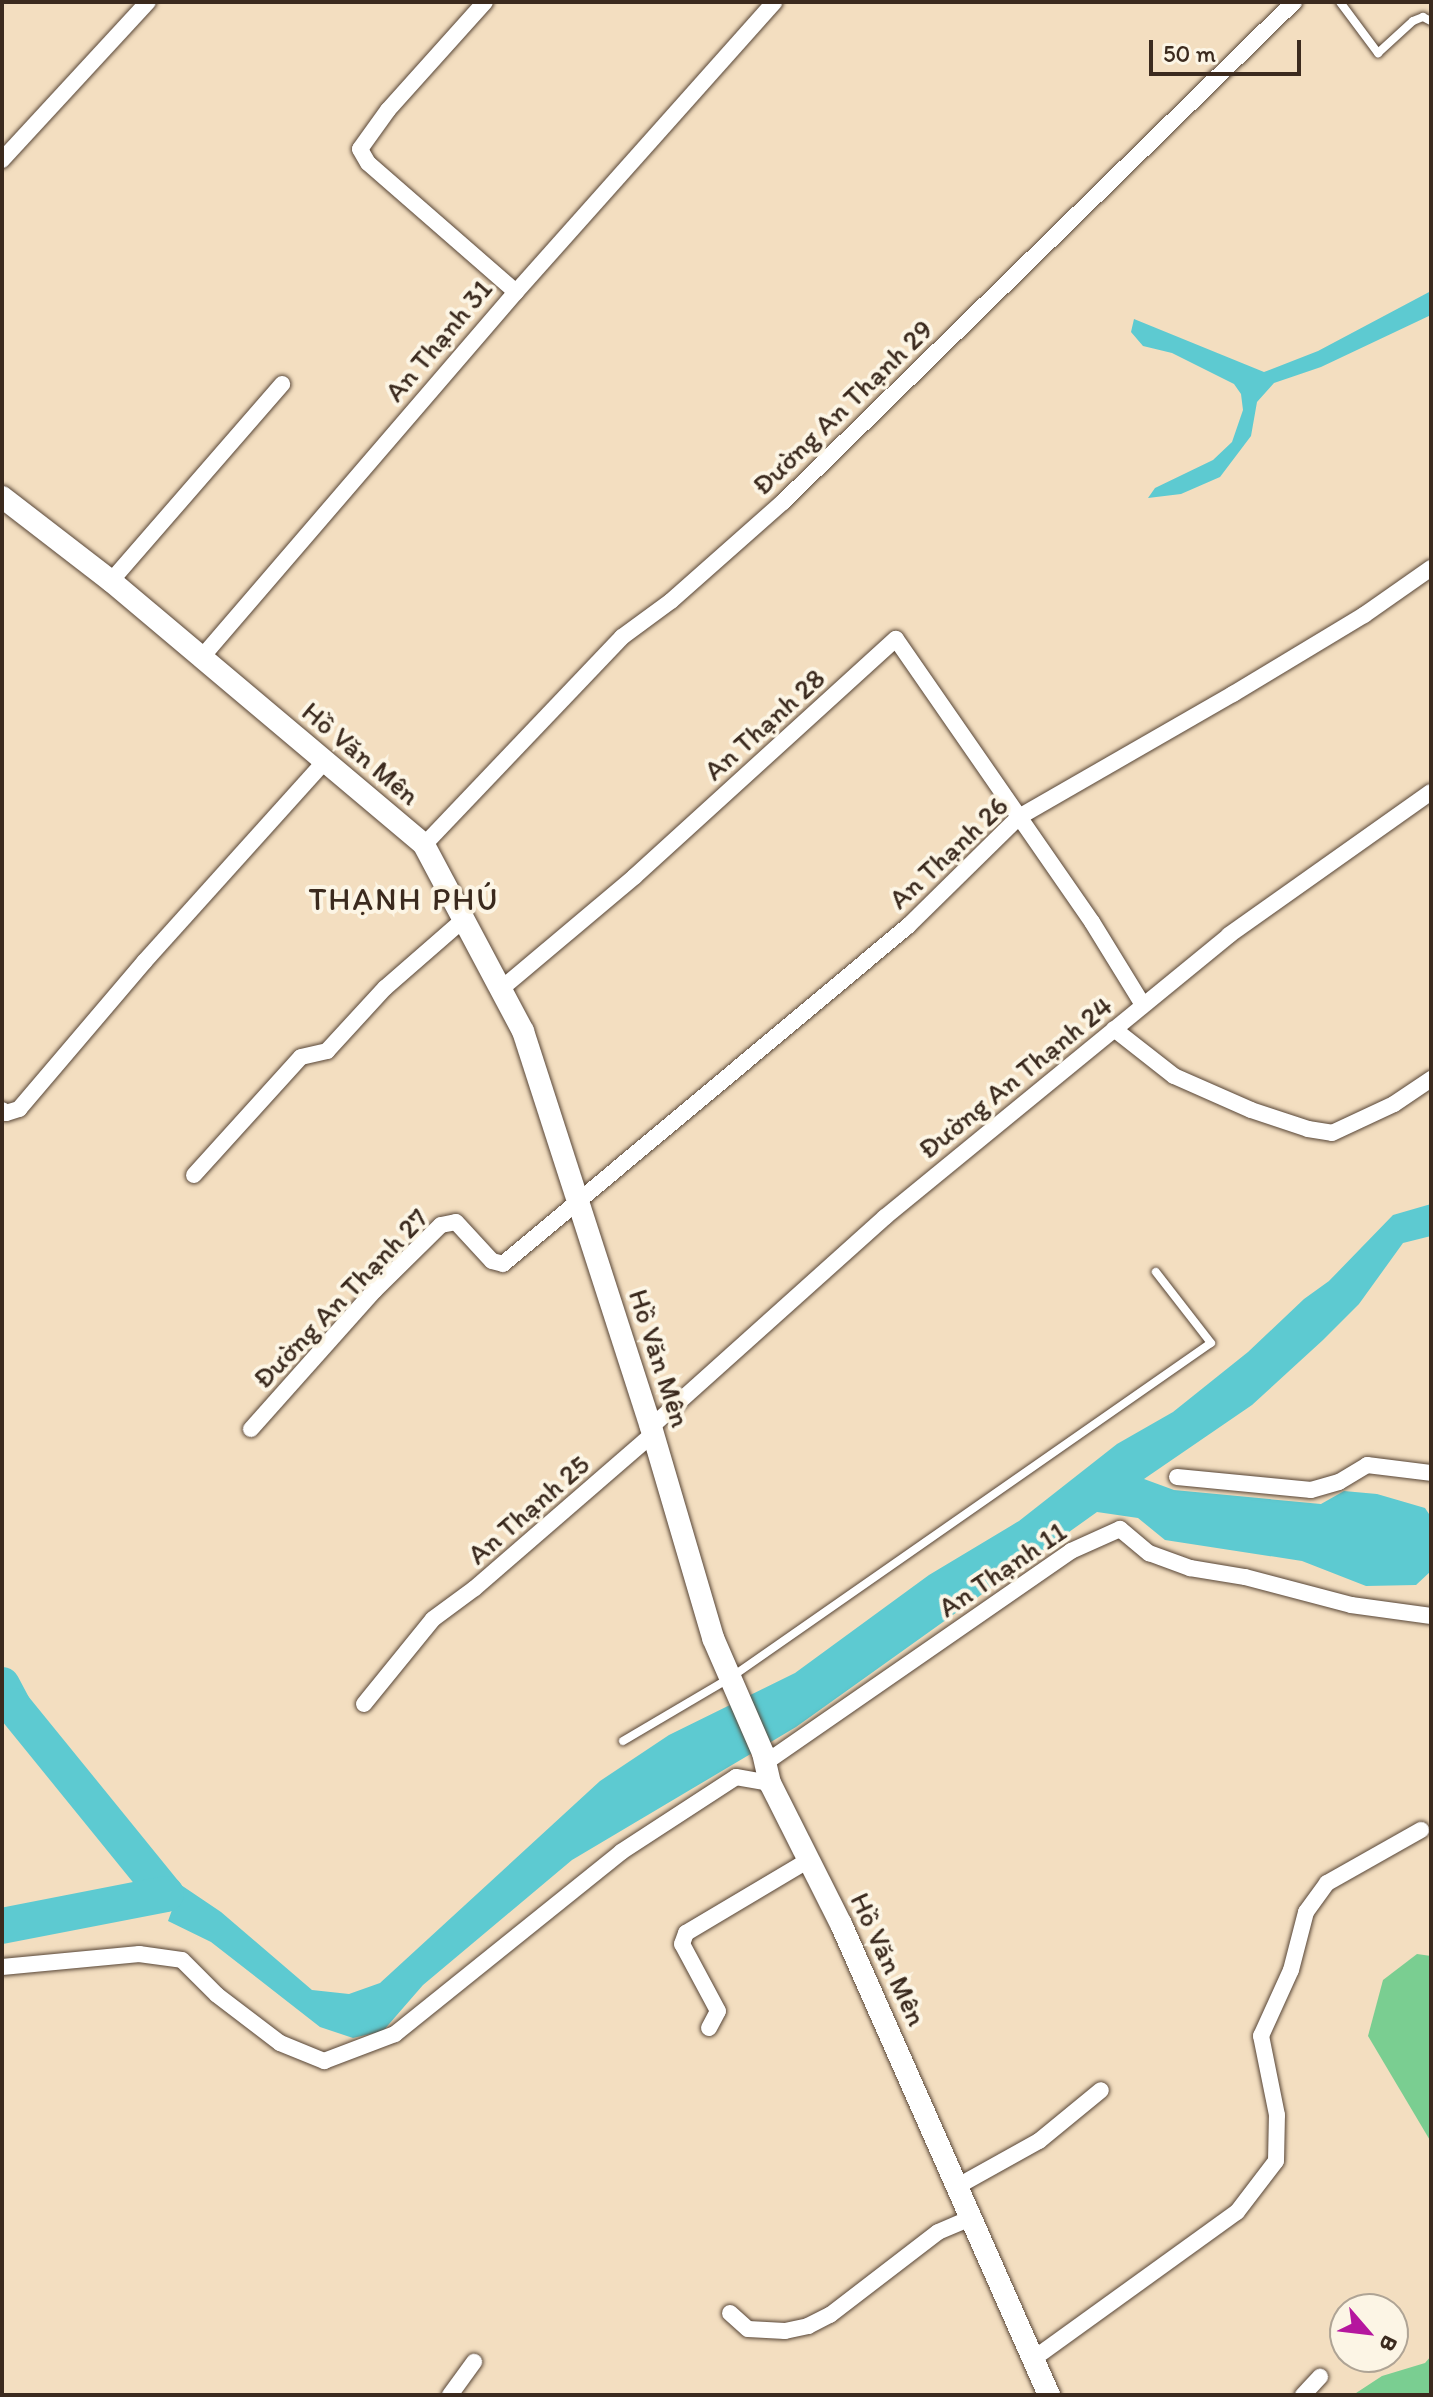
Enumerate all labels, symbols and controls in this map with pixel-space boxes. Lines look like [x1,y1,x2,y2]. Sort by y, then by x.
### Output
scale bar [1153,24,1305,74]
text: 50 m [1163,39,1216,68]
street label: An Thạnh 31 [377,272,499,408]
street label: Đường An Thạnh 29 [745,312,939,502]
street label: An Thạnh 28 [696,661,832,787]
street label: Hồ Văn Mên [295,694,427,812]
street label: An Thạnh 26 [881,788,1015,916]
district label: THẠNH PHÚ [308,880,500,918]
street label: Đường An Thạnh 24 [911,989,1119,1165]
street label: Đường An Thạnh 27 [246,1201,434,1395]
street label: Hồ Văn Mên [622,1285,698,1431]
street label: An Thạnh 25 [460,1447,596,1571]
street label: An Thạnh 11 [931,1514,1073,1624]
street label: Hồ Văn Mên [844,1887,934,2031]
north arrow [1329,2293,1409,2373]
text: B [1374,2331,1404,2356]

